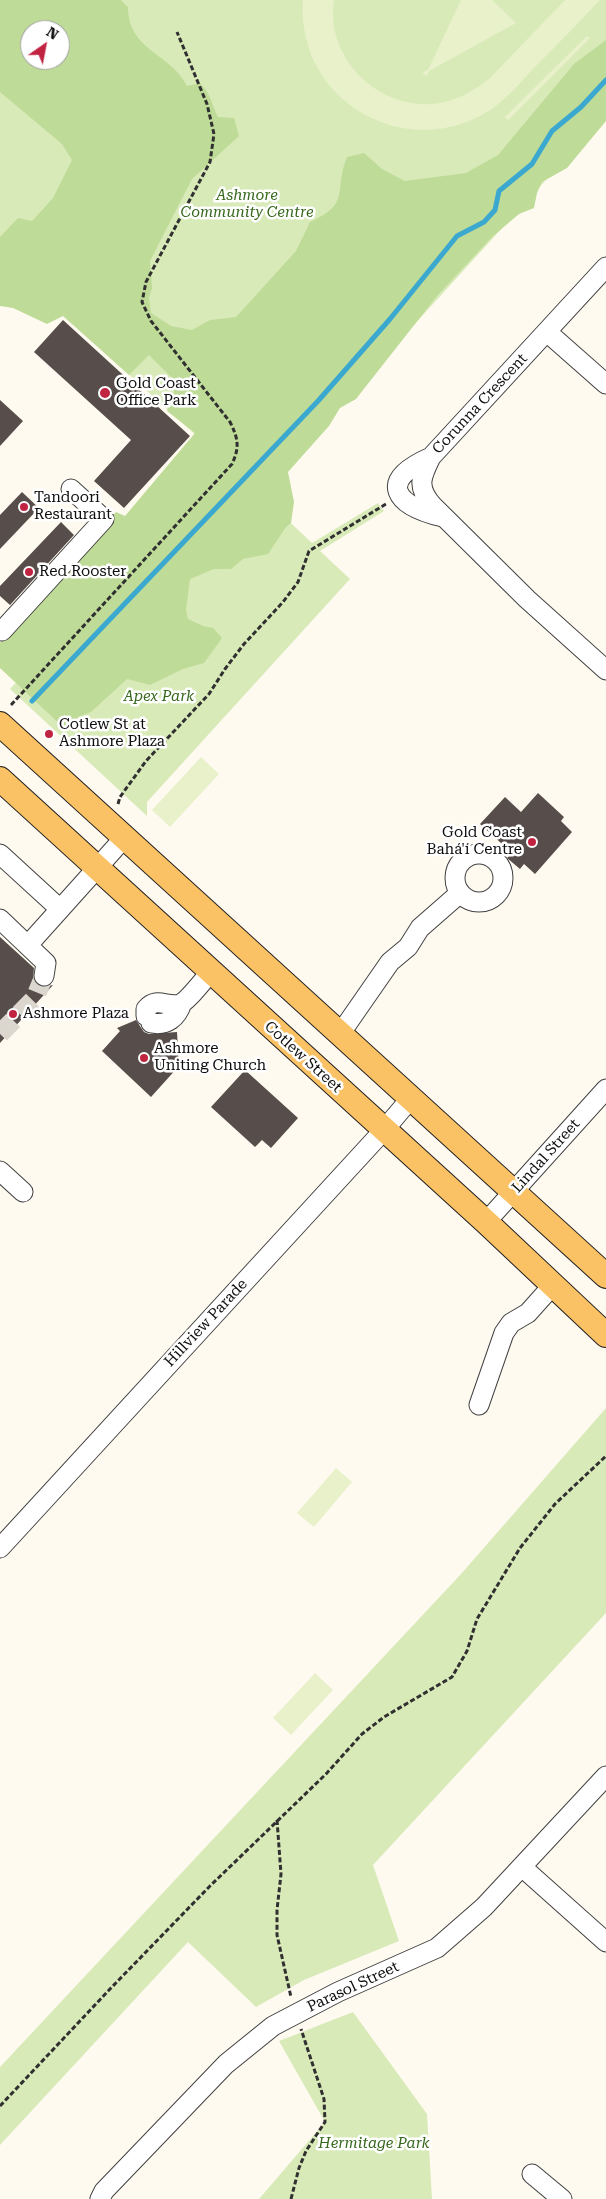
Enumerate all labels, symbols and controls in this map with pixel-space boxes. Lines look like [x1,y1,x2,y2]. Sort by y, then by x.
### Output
north arrow [20,20,70,70]
text: N [44,24,62,43]
park label: Ashmore Community Centre [180,187,314,222]
street label: Corunna Crescent [429,350,531,458]
place label: Gold Coast Office Park [116,375,196,410]
marker: Gold Coast Office Park [98,386,112,400]
place label: Tandoori Restaurant [34,489,112,524]
marker: Tandoori Restaurant [18,501,30,513]
place label: Red Rooster [39,563,127,581]
marker: Red Rooster [23,566,35,578]
park label: Apex Park [124,688,194,706]
place label: Cotlew St at Ashmore Plaza [59,716,165,751]
marker: Cotlew St at Ashmore Plaza [43,728,55,740]
place label: Gold Coast Bahá'í Centre [426,824,522,859]
marker: Gold Coast Bahá'í Centre [526,836,538,848]
place label: Ashmore Plaza [23,1005,129,1023]
marker: Ashmore Plaza [7,1008,19,1020]
street label: Cotlew Street [261,1018,345,1096]
place label: Ashmore Uniting Church [154,1040,266,1075]
marker: Ashmore Uniting Church [138,1052,150,1064]
street label: Lindal Street [508,1115,584,1197]
street label: Hillview Parade [161,1275,251,1371]
street label: Parasol Street [304,1958,402,2016]
park label: Hermitage Park [318,2135,430,2153]

